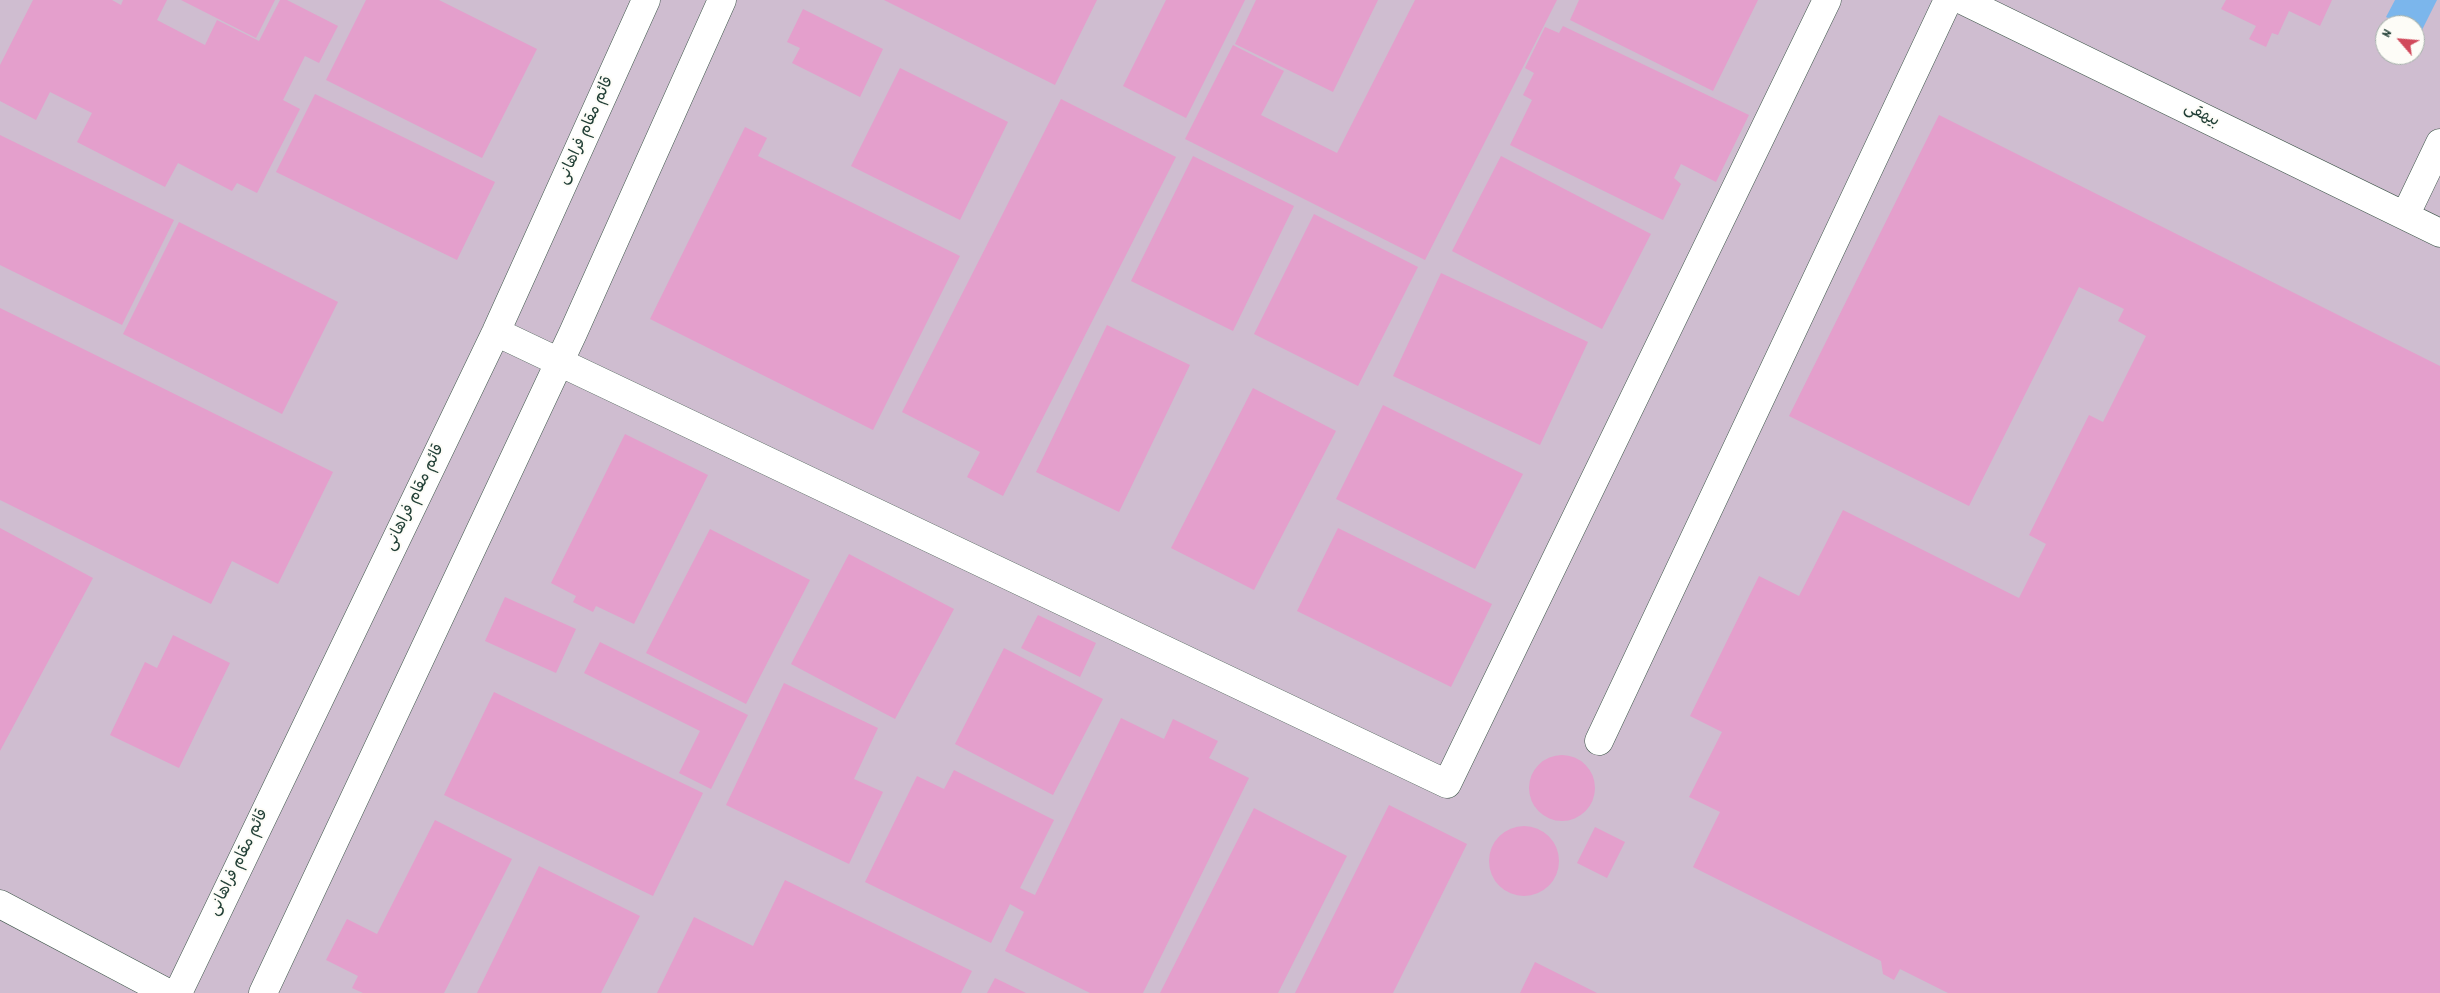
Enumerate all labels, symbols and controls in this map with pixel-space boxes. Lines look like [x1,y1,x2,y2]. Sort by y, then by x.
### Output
north arrow [2375,15,2425,65]
text: N [2377,26,2398,41]
street label: قائم مقام فراهانی [555,74,619,188]
street label: بیهقی [2180,99,2222,133]
street label: قائم مقام فراهانی [382,442,450,554]
street label: قائم مقام فراهانی [206,807,274,919]

